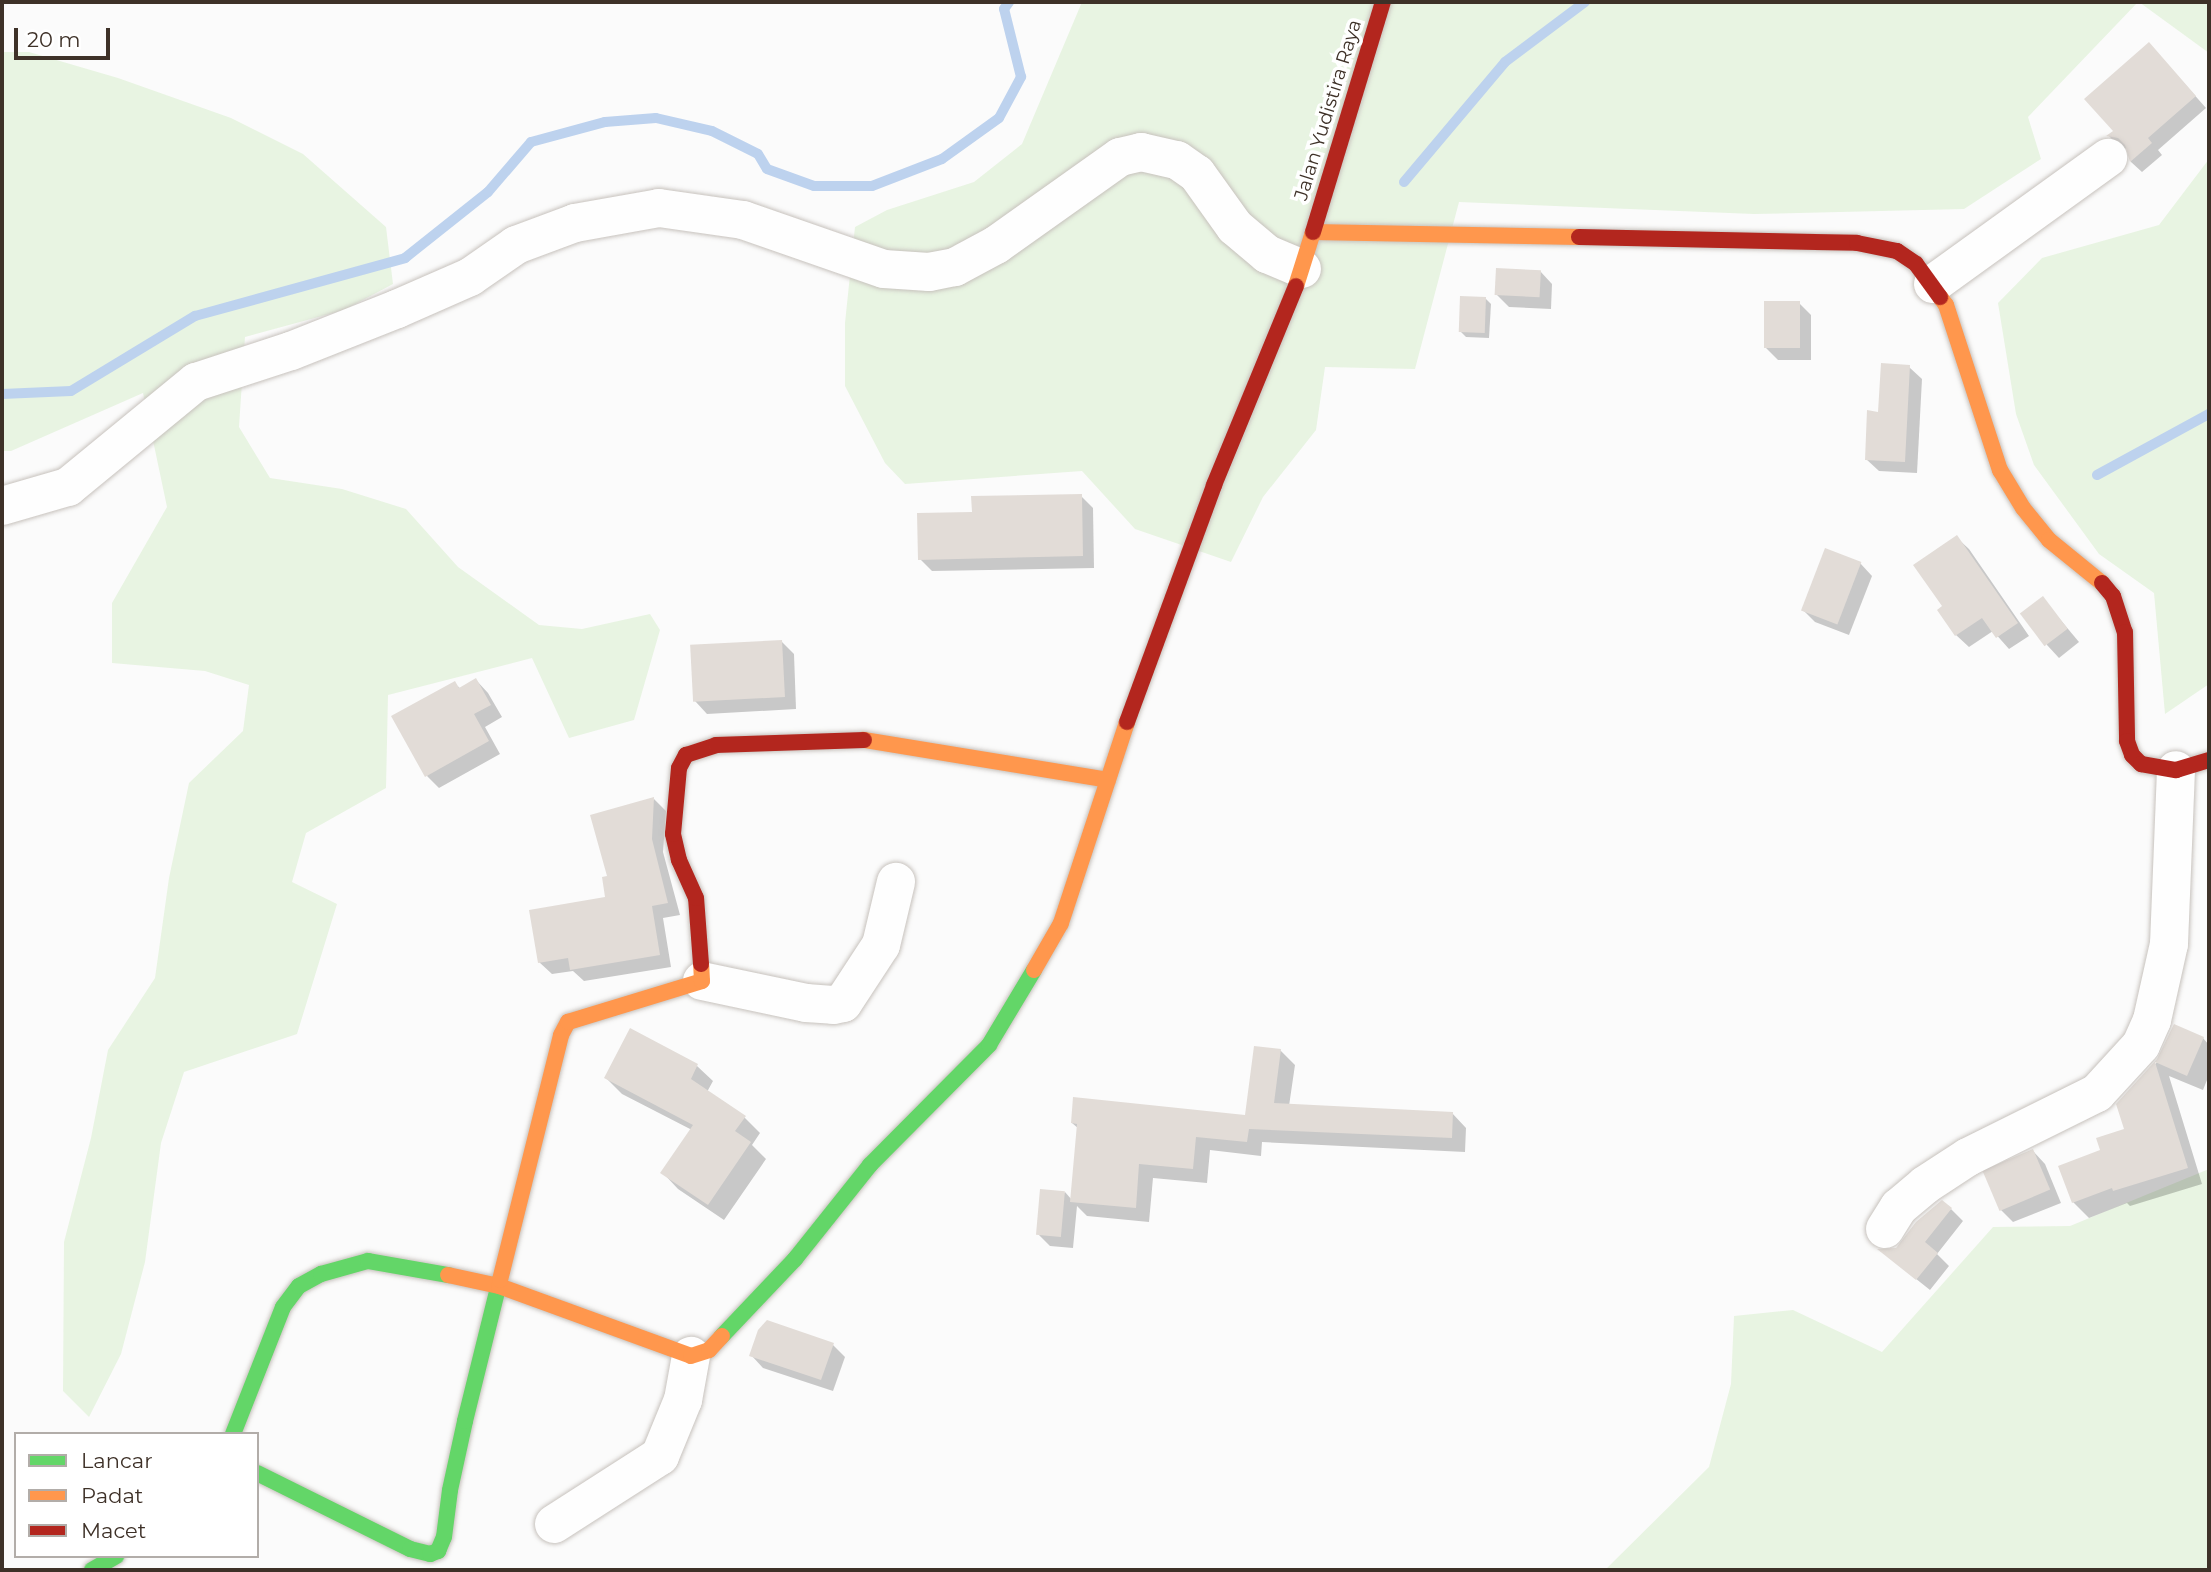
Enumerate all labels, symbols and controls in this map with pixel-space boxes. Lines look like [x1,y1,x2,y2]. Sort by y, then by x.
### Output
scale bar [18,14,114,58]
street label: Jalan Yudistira Raya [1290,17,1366,203]
text: 20 m [27,27,81,52]
legend [14,1432,259,1558]
text: Lancar [81,1448,153,1473]
text: Padat [81,1483,143,1508]
text: Macet [81,1518,146,1543]

